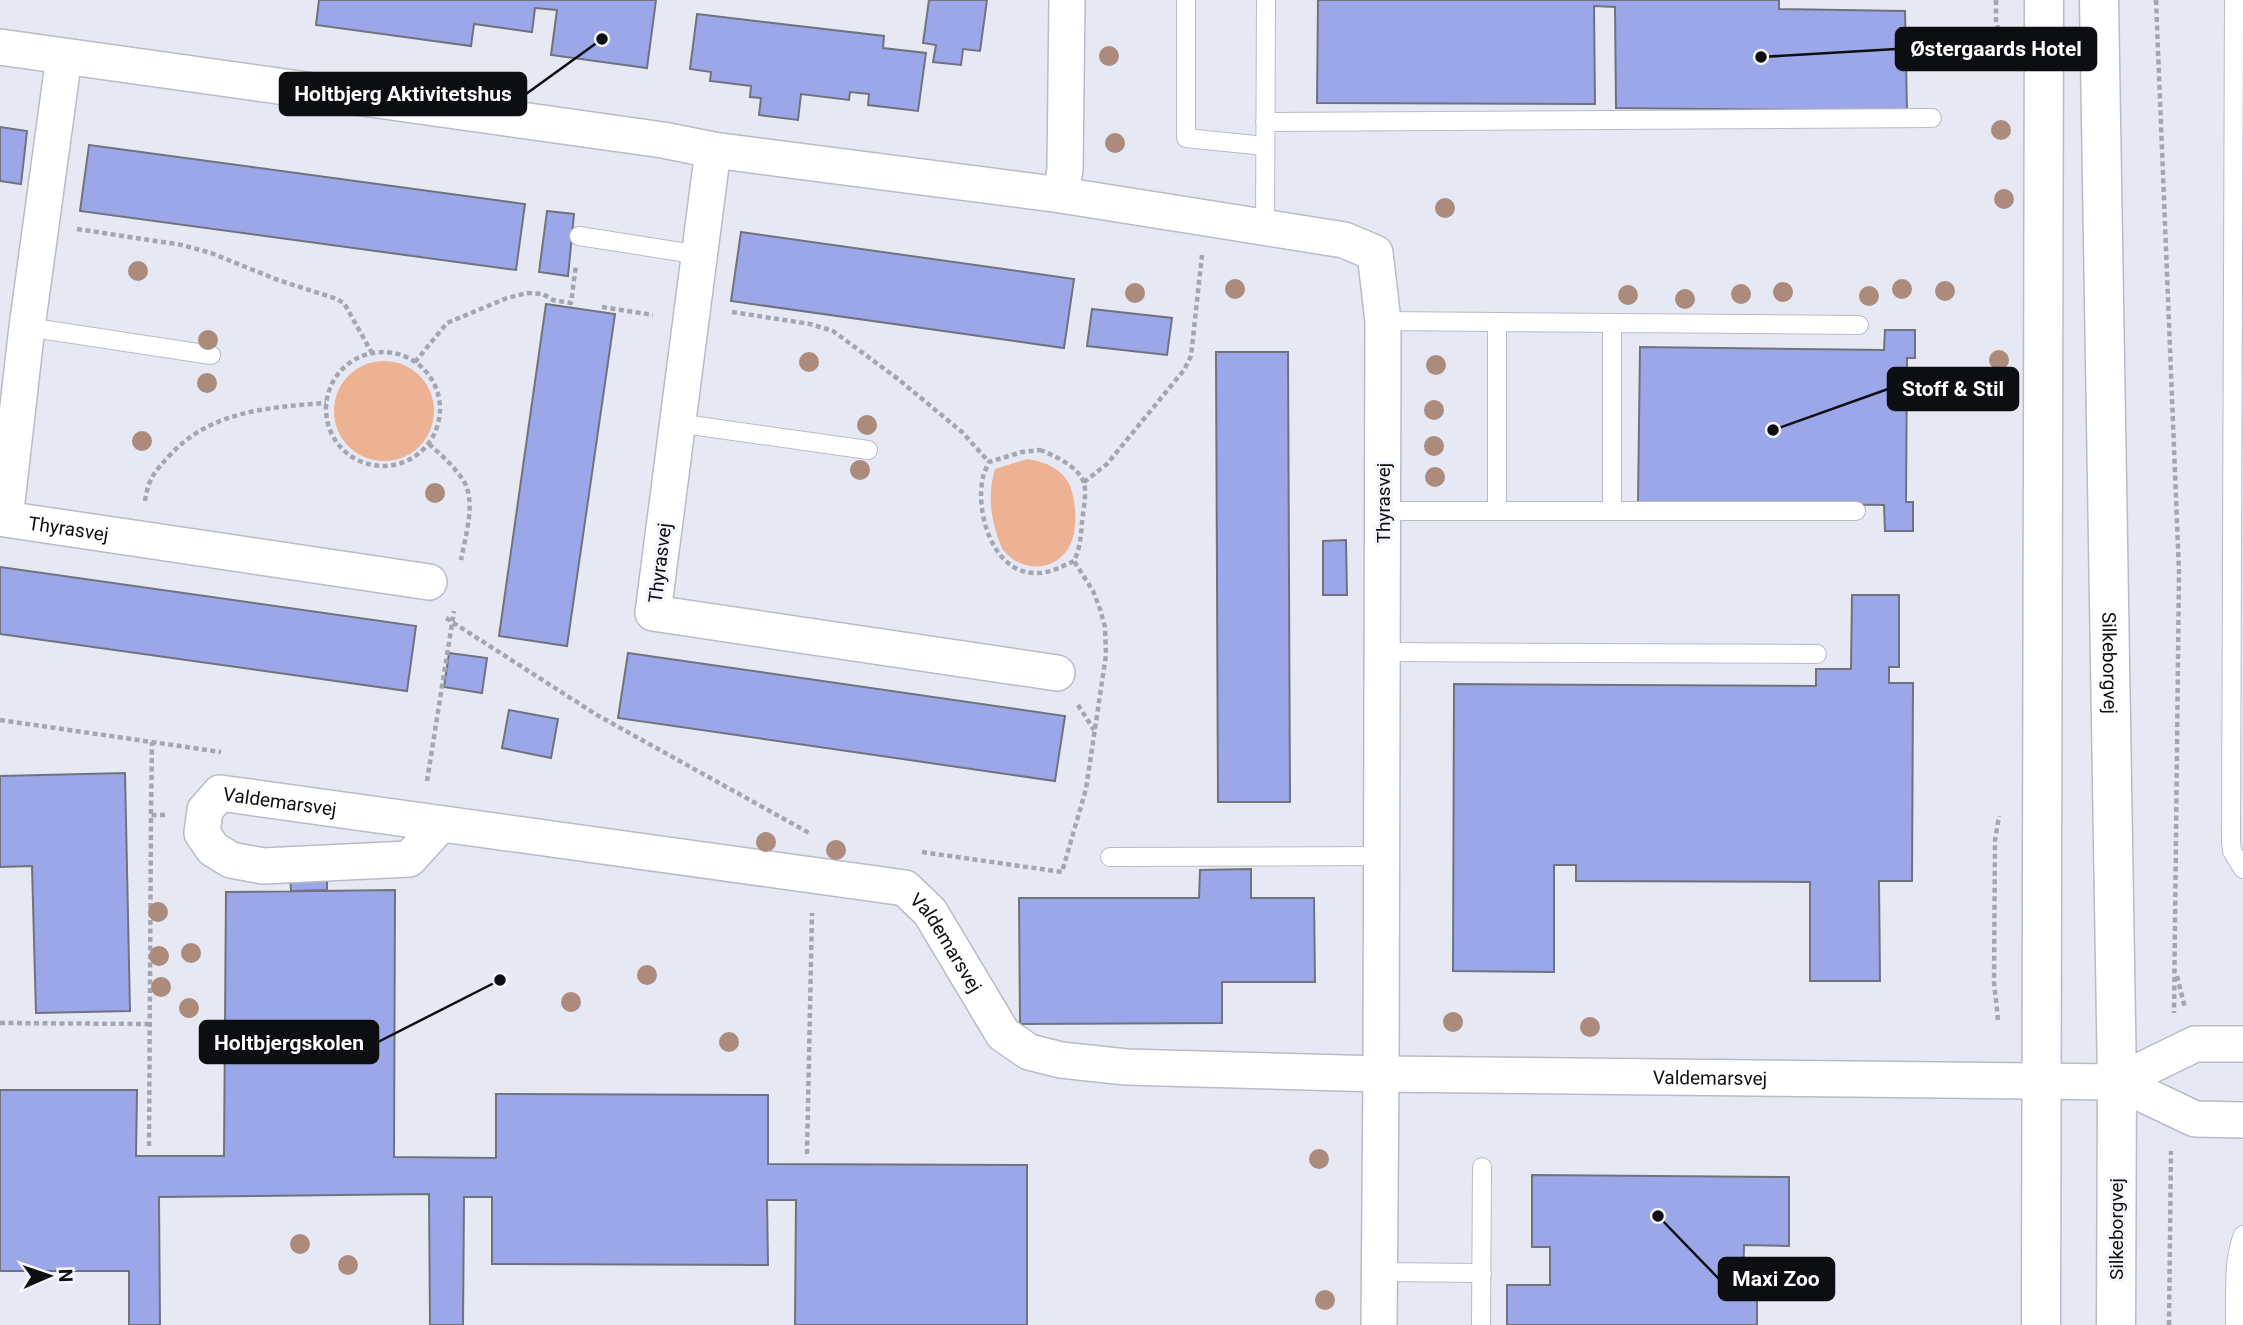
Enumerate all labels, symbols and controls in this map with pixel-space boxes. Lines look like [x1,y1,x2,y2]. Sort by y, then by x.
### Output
callout: Østergaards Hotel [1896,28,2096,70]
text: Østergaards Hotel [1910,37,2082,61]
callout: Holtbjerg Aktivitetshus [280,73,526,115]
text: Holtbjerg Aktivitetshus [294,82,512,106]
callout: Stoff & Stil [1888,368,2018,410]
text: Stoff & Stil [1902,377,2004,401]
street label: Thyrasvej [1372,463,1395,543]
street label: Thyrasvej [27,511,110,546]
street label: Thyrasvej [644,522,676,604]
street label: Silkeborgvej [2098,612,2122,714]
street label: Valdemarsvej [222,782,338,821]
street label: Valdemarsvej [905,888,987,996]
callout: Holtbjergskolen [200,1021,378,1063]
text: Holtbjergskolen [214,1031,364,1055]
street label: Valdemarsvej [1653,1065,1767,1090]
street label: Silkeborgvej [2105,1178,2128,1280]
north arrow [14,1241,84,1311]
callout: Maxi Zoo [1719,1258,1834,1300]
text: Maxi Zoo [1732,1267,1820,1291]
text: N [54,1268,77,1283]

